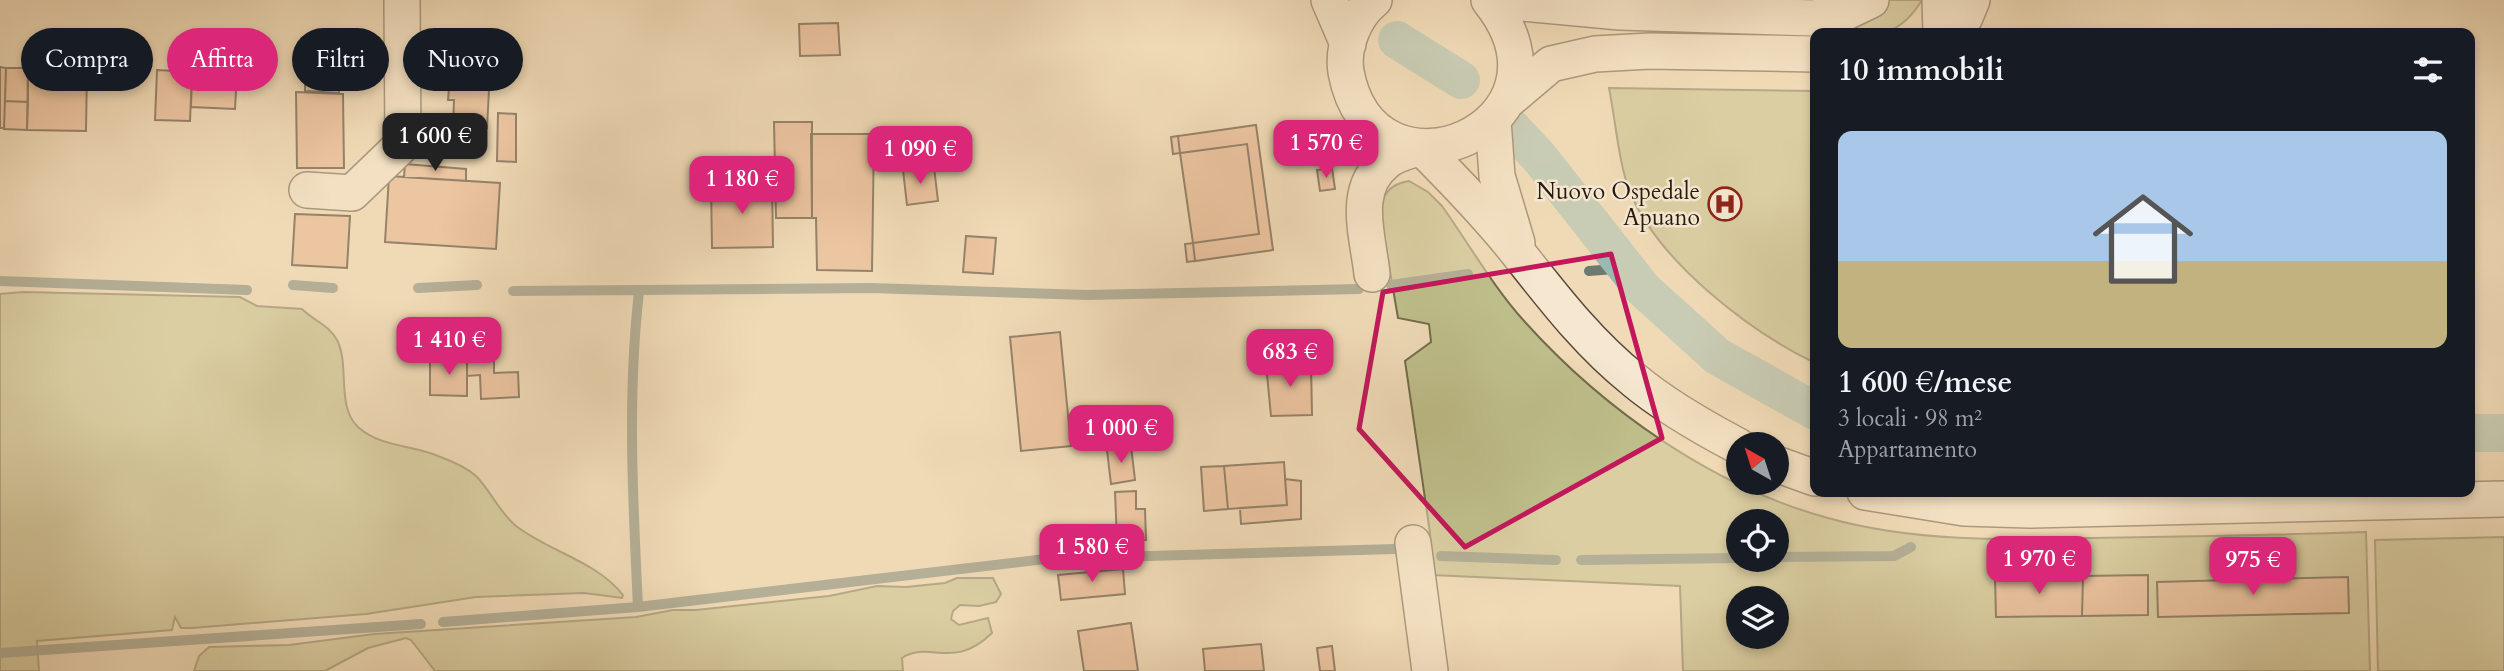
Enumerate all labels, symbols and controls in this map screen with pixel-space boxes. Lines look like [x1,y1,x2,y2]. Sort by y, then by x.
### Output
chip: Compra [21,28,153,91]
chip: Affitta [167,28,278,91]
chip: Filtri [292,28,389,91]
chip: Nuovo [403,28,523,91]
text: 10 immobili [1838,50,2004,91]
icon: filters [2409,51,2447,89]
pin: 1 600 € [370,114,500,173]
text: 1 600 € [398,120,472,151]
pin: 1 570 € [1261,120,1391,180]
pin: 1 090 € [855,127,985,186]
text: 1 570 € [1289,127,1363,158]
text: 1 090 € [883,133,957,164]
pin: 1 180 € [677,156,807,216]
text: 1 180 € [705,163,779,194]
place label: Nuovo Ospedale Apuano [1536,176,1700,233]
icon: home [2080,176,2206,302]
hospital icon: Nuovo Ospedale Apuano [1706,185,1744,223]
pin: 1 410 € [384,318,514,377]
text: 1 410 € [412,324,486,355]
pin: 683 € [1241,330,1339,389]
text: 683 € [1262,336,1318,367]
text: 1 600 €/mese [1838,362,2012,403]
text: 3 locali · 98 m² [1838,403,1982,434]
pin: 1 000 € [1056,406,1186,465]
text: 1 000 € [1084,412,1158,443]
north arrow [1726,432,1788,495]
map controls [1726,432,1789,649]
text: Appartamento [1838,434,1977,465]
button: locate [1726,509,1789,572]
pin: 1 580 € [1027,524,1157,584]
text: 1 580 € [1055,531,1129,562]
pin: 1 970 € [1974,536,2104,596]
pin: 975 € [2204,538,2302,597]
text: 1 970 € [2002,543,2076,574]
text: 975 € [2225,544,2281,575]
button: layers [1726,586,1789,649]

